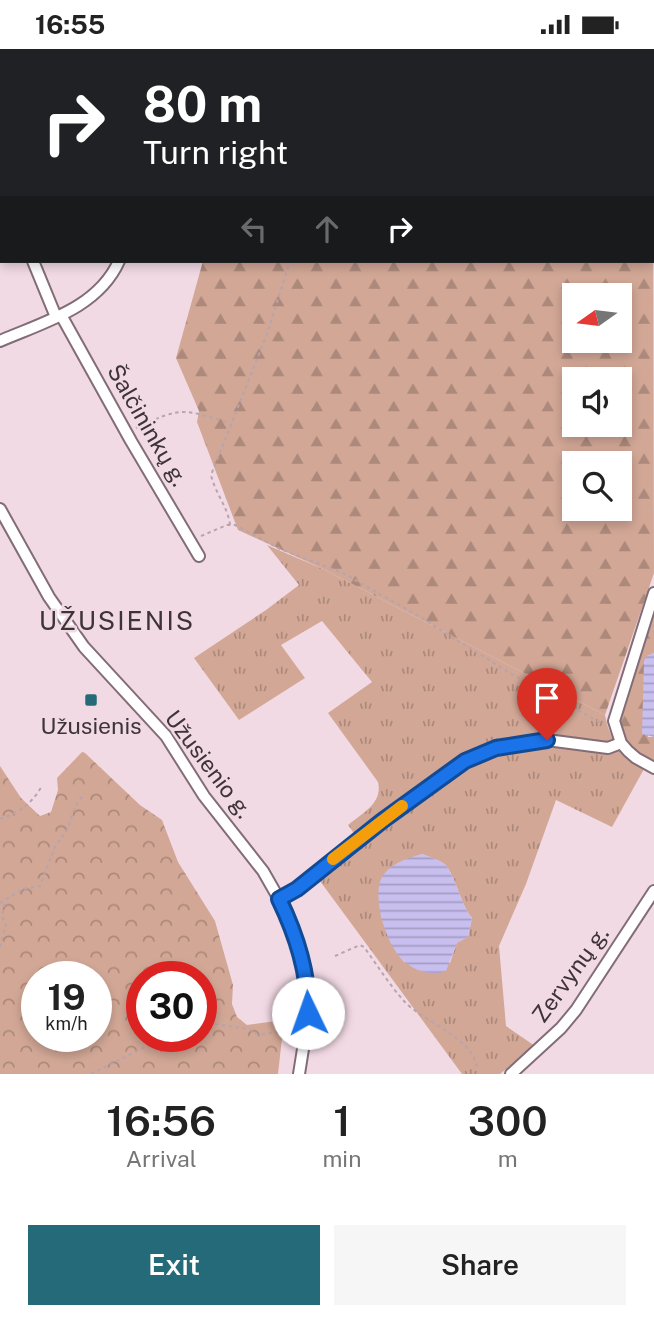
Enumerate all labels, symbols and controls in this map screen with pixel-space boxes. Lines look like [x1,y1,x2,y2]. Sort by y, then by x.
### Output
text: 16:55 [35,9,105,40]
text: 80 m [143,75,262,133]
icon: right [28,77,119,168]
text: Turn right [143,134,288,171]
icon: left [235,210,273,248]
icon: ahead [308,210,346,248]
icon: right [381,210,419,248]
north arrow [562,283,632,353]
map controls [562,283,632,521]
street label: Šalčininkų g. [102,359,194,491]
button: sound [562,367,632,437]
button: search [562,451,632,521]
district label: UŽUSIENIS [39,605,195,636]
pin [517,668,577,740]
icon: arrive [528,679,566,717]
marker: Užusienis [83,692,99,708]
street label: Užusienio g. [160,705,258,823]
place label: Užusienis [40,712,142,739]
street label: Zervynų g. [526,921,614,1027]
speed limit sign: 30 [126,961,217,1052]
position arrow [271,976,345,1050]
text: 19 [47,977,86,1018]
text: km/h [45,1013,88,1034]
text: 16:56 [106,1096,216,1145]
text: 1 [333,1096,351,1145]
text: 300 [468,1096,548,1145]
text: Arrival [126,1145,197,1172]
text: min [322,1145,361,1172]
text: m [498,1145,518,1172]
button: Exit [28,1225,320,1305]
button: Share [334,1225,626,1305]

